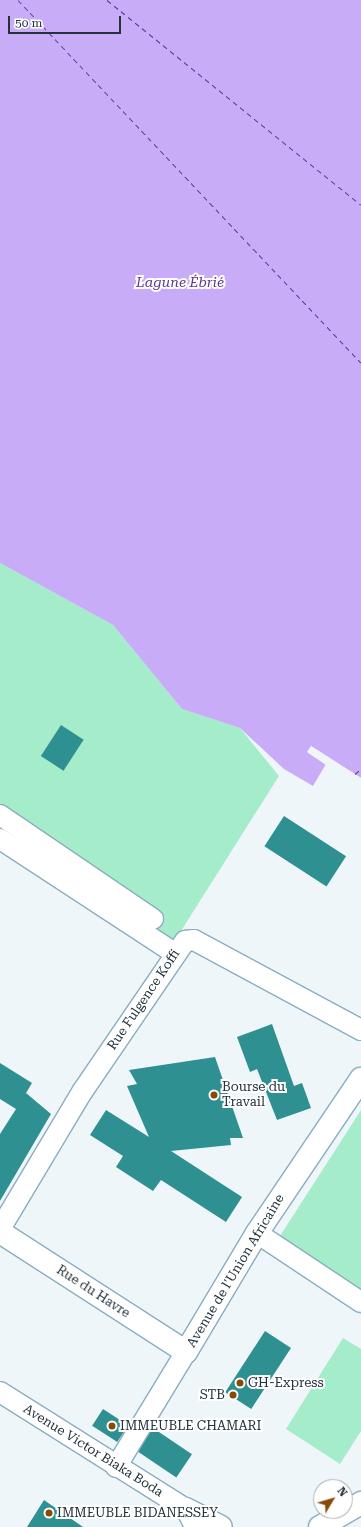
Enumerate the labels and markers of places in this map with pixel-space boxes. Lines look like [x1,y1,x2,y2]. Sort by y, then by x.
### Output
place label: Bourse du Travail [222,1080,285,1111]
marker: Bourse du Travail [209,1090,219,1100]
place label: GH-Express [248,1375,324,1391]
marker: GH-Express [235,1378,245,1388]
place label: STB [200,1387,225,1403]
marker: STB [228,1390,238,1400]
place label: IMMEUBLE CHAMARI [120,1418,261,1434]
marker: IMMEUBLE CHAMARI [107,1421,117,1431]
place label: IMMEUBLE BIDANESSEY [57,1505,218,1521]
marker: IMMEUBLE BIDANESSEY [44,1508,54,1518]

